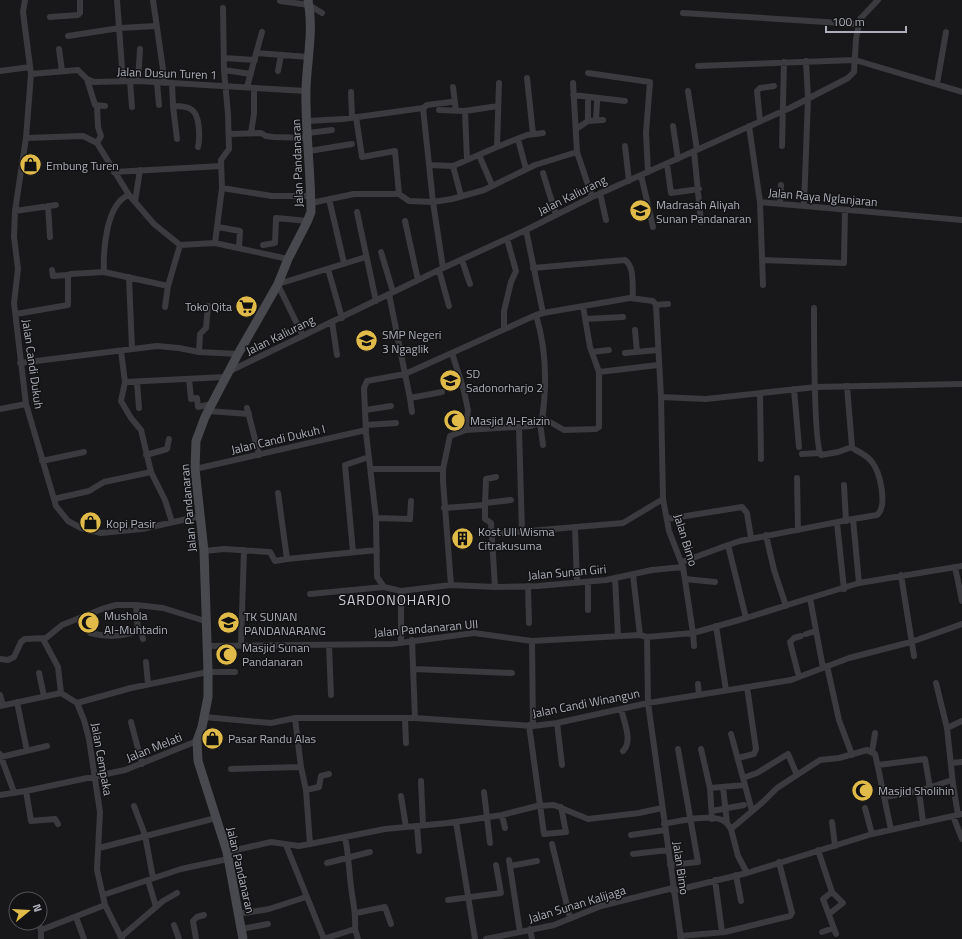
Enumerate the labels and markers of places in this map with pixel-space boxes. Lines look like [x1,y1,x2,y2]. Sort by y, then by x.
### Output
shop icon: Embung Turen [17,152,43,178]
place label: Embung Turen [46,156,119,175]
place label: Madrasah Aliyah Sunan Pandanaran [656,195,751,228]
school or university icon: Madrasah Aliyah Sunan Pandanaran [628,198,654,224]
supermarket icon: Toko Qita [234,293,260,319]
place label: Toko Qita [185,297,232,316]
place label: SMP Negeri 3 Ngaglik [382,325,441,358]
school or university icon: SMP Negeri 3 Ngaglik [353,328,379,354]
place label: SD Sadonorharjo 2 [466,364,543,397]
school or university icon: SD Sadonorharjo 2 [438,367,464,393]
mosque icon: Masjid Al-Faizin [441,407,467,433]
place label: Masjid Al-Faizin [470,411,550,430]
shop icon: Kopi Pasir [78,510,104,536]
place label: Kopi Pasir [106,514,156,533]
place label: Kost UII Wisma Citrakusuma [478,522,555,555]
building icon: Kost UII Wisma Citrakusuma [449,525,475,551]
place label: Mushola Al-Muhtadin [104,606,168,639]
place label: TK SUNAN PANDANARANG [244,607,326,640]
mosque icon: Mushola Al-Muhtadin [75,609,101,635]
school or university icon: TK SUNAN PANDANARANG [216,610,242,636]
place label: Masjid Sunan Pandanaran [242,638,310,671]
mosque icon: Masjid Sunan Pandanaran [213,641,239,667]
shop icon: Pasar Randu Alas [199,725,225,751]
place label: Pasar Randu Alas [228,729,317,748]
mosque icon: Masjid Sholihin [850,777,876,803]
place label: Masjid Sholihin [878,781,954,800]

